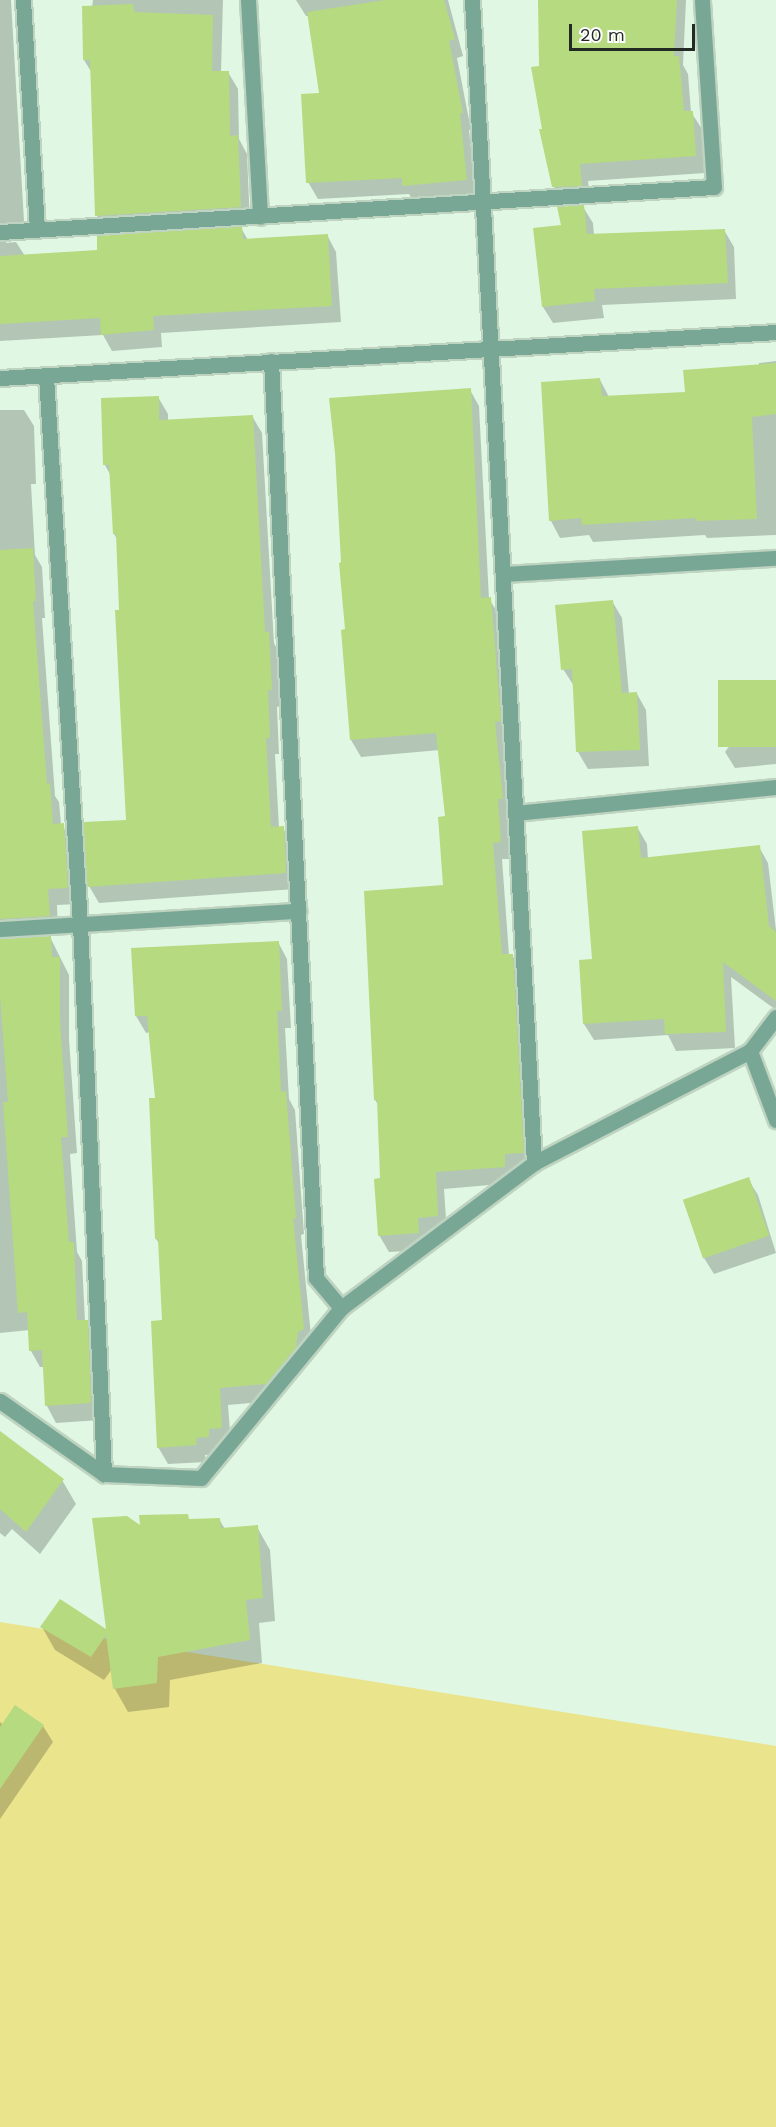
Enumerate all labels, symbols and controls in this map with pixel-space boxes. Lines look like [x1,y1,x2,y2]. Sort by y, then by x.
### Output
scale bar [572,12,698,50]
text: 20 m [580,24,625,45]

